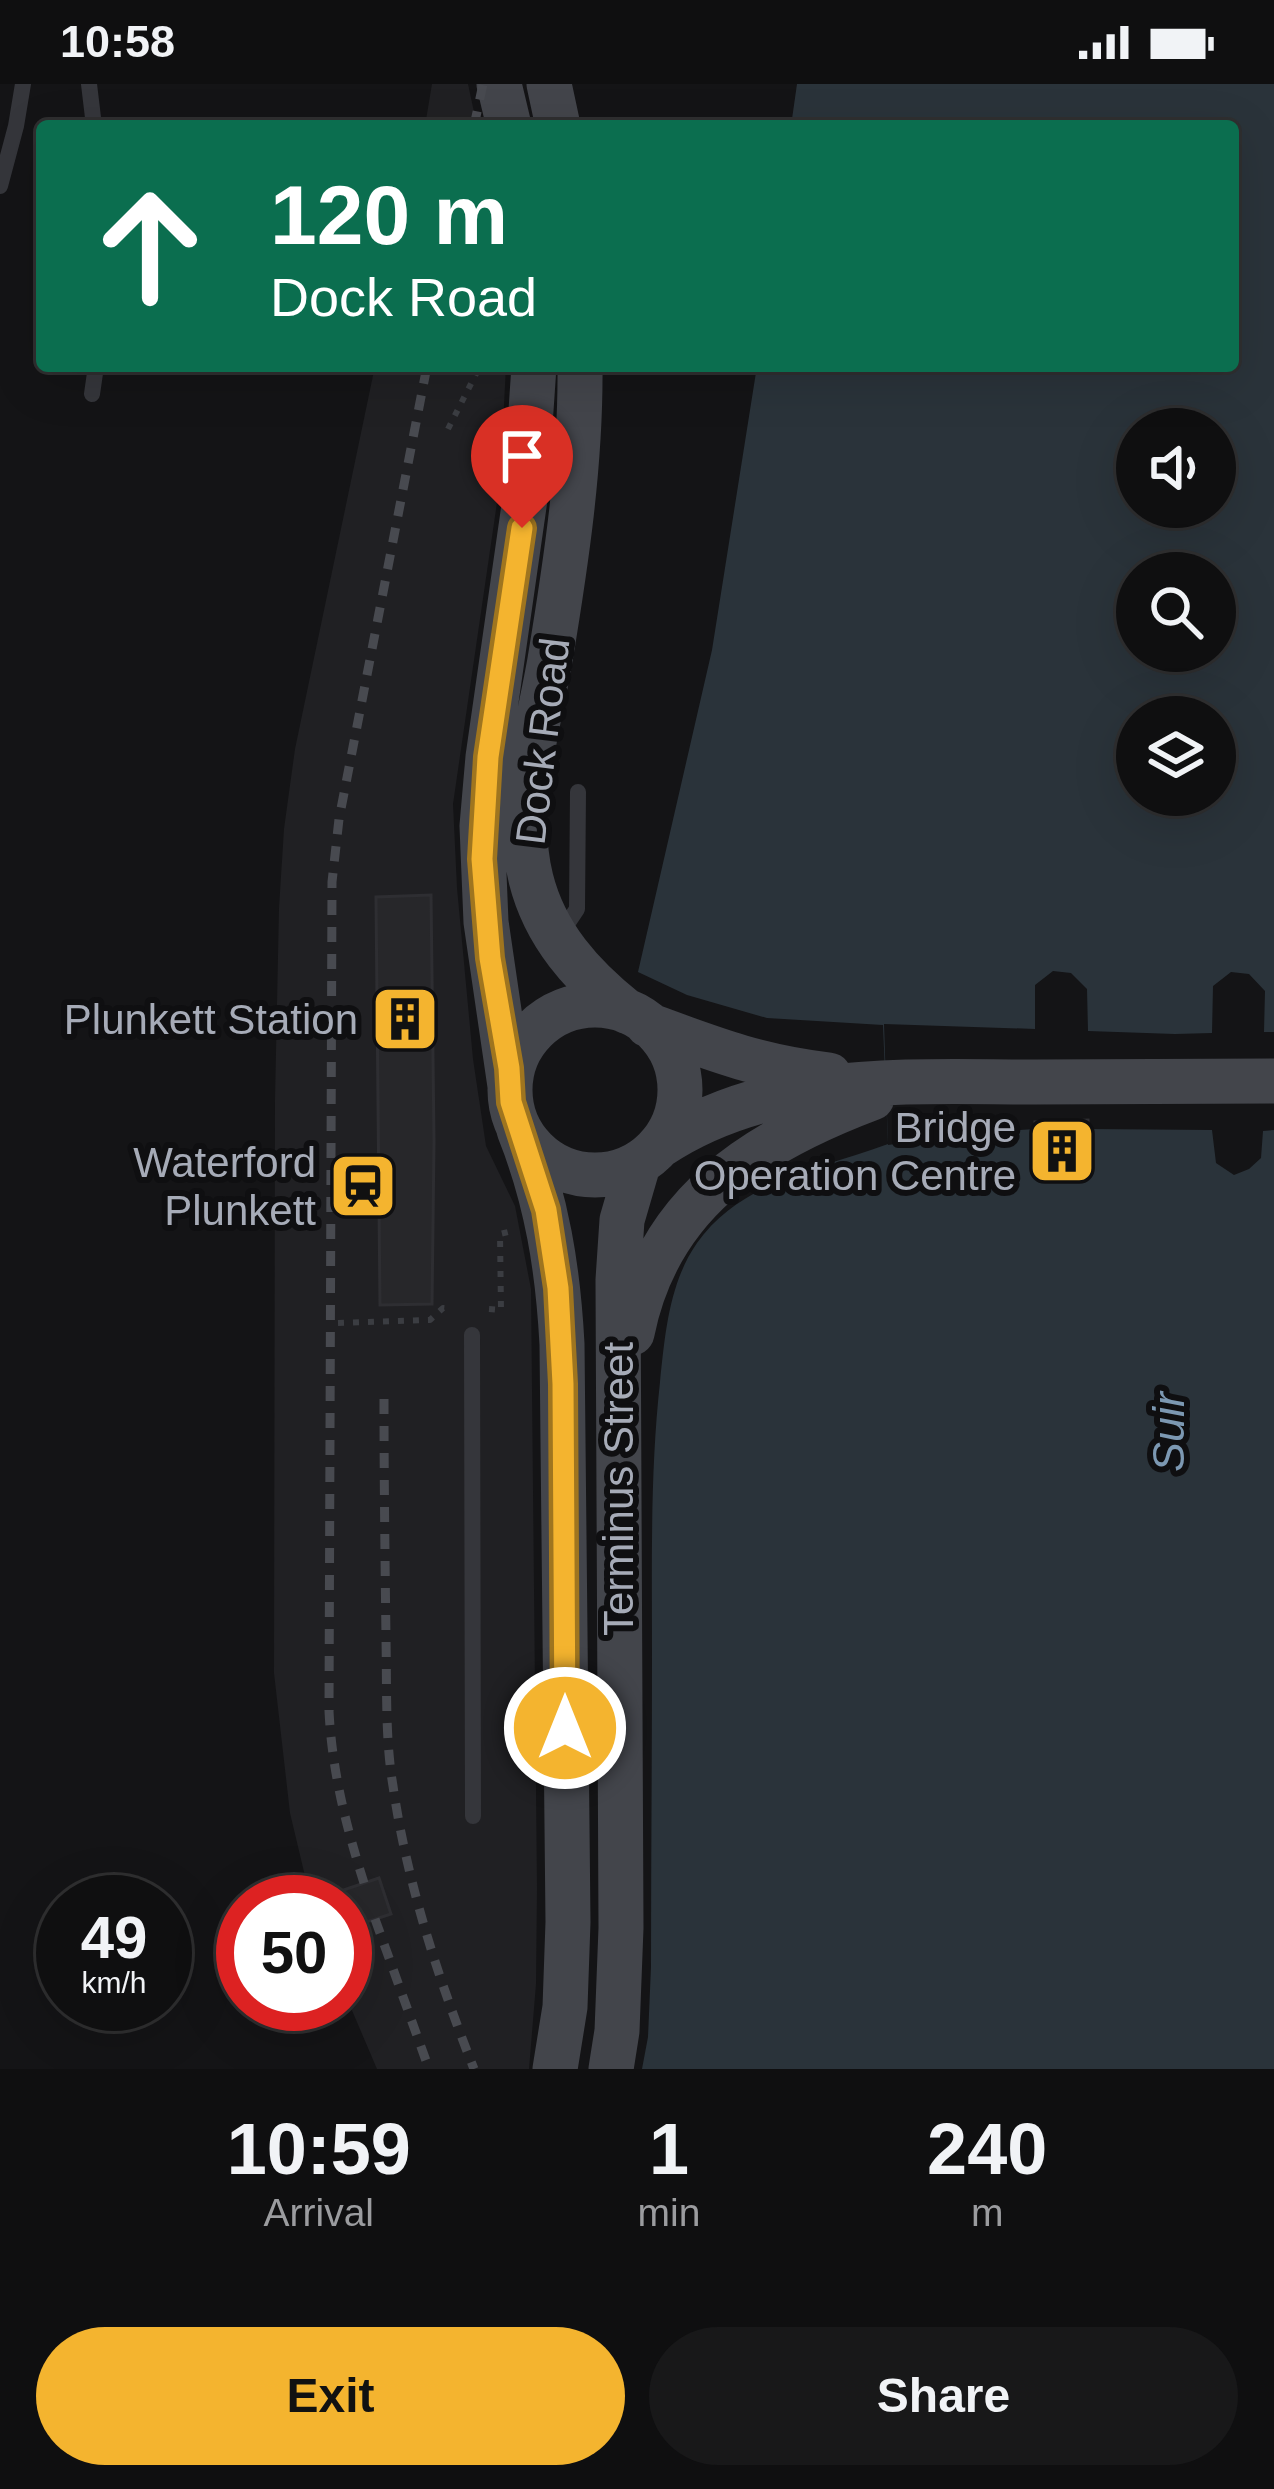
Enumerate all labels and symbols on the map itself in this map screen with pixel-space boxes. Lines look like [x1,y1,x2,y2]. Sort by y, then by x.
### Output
pin [471,405,573,528]
street label: Dock Road [507,635,578,847]
building icon: Plunkett Station [370,984,440,1054]
place label: Plunkett Station [64,996,358,1043]
place label: Bridge Operation Centre [694,1104,1016,1199]
building icon: Bridge Operation Centre [1027,1116,1097,1186]
place label: Waterford Plunkett [133,1139,316,1234]
station icon: Waterford Plunkett [328,1151,398,1221]
street label: Terminus Street [595,1342,642,1636]
water label: Suir [1143,1390,1194,1472]
position arrow [502,1665,628,1791]
speed limit sign: 50 [216,1875,372,2031]

